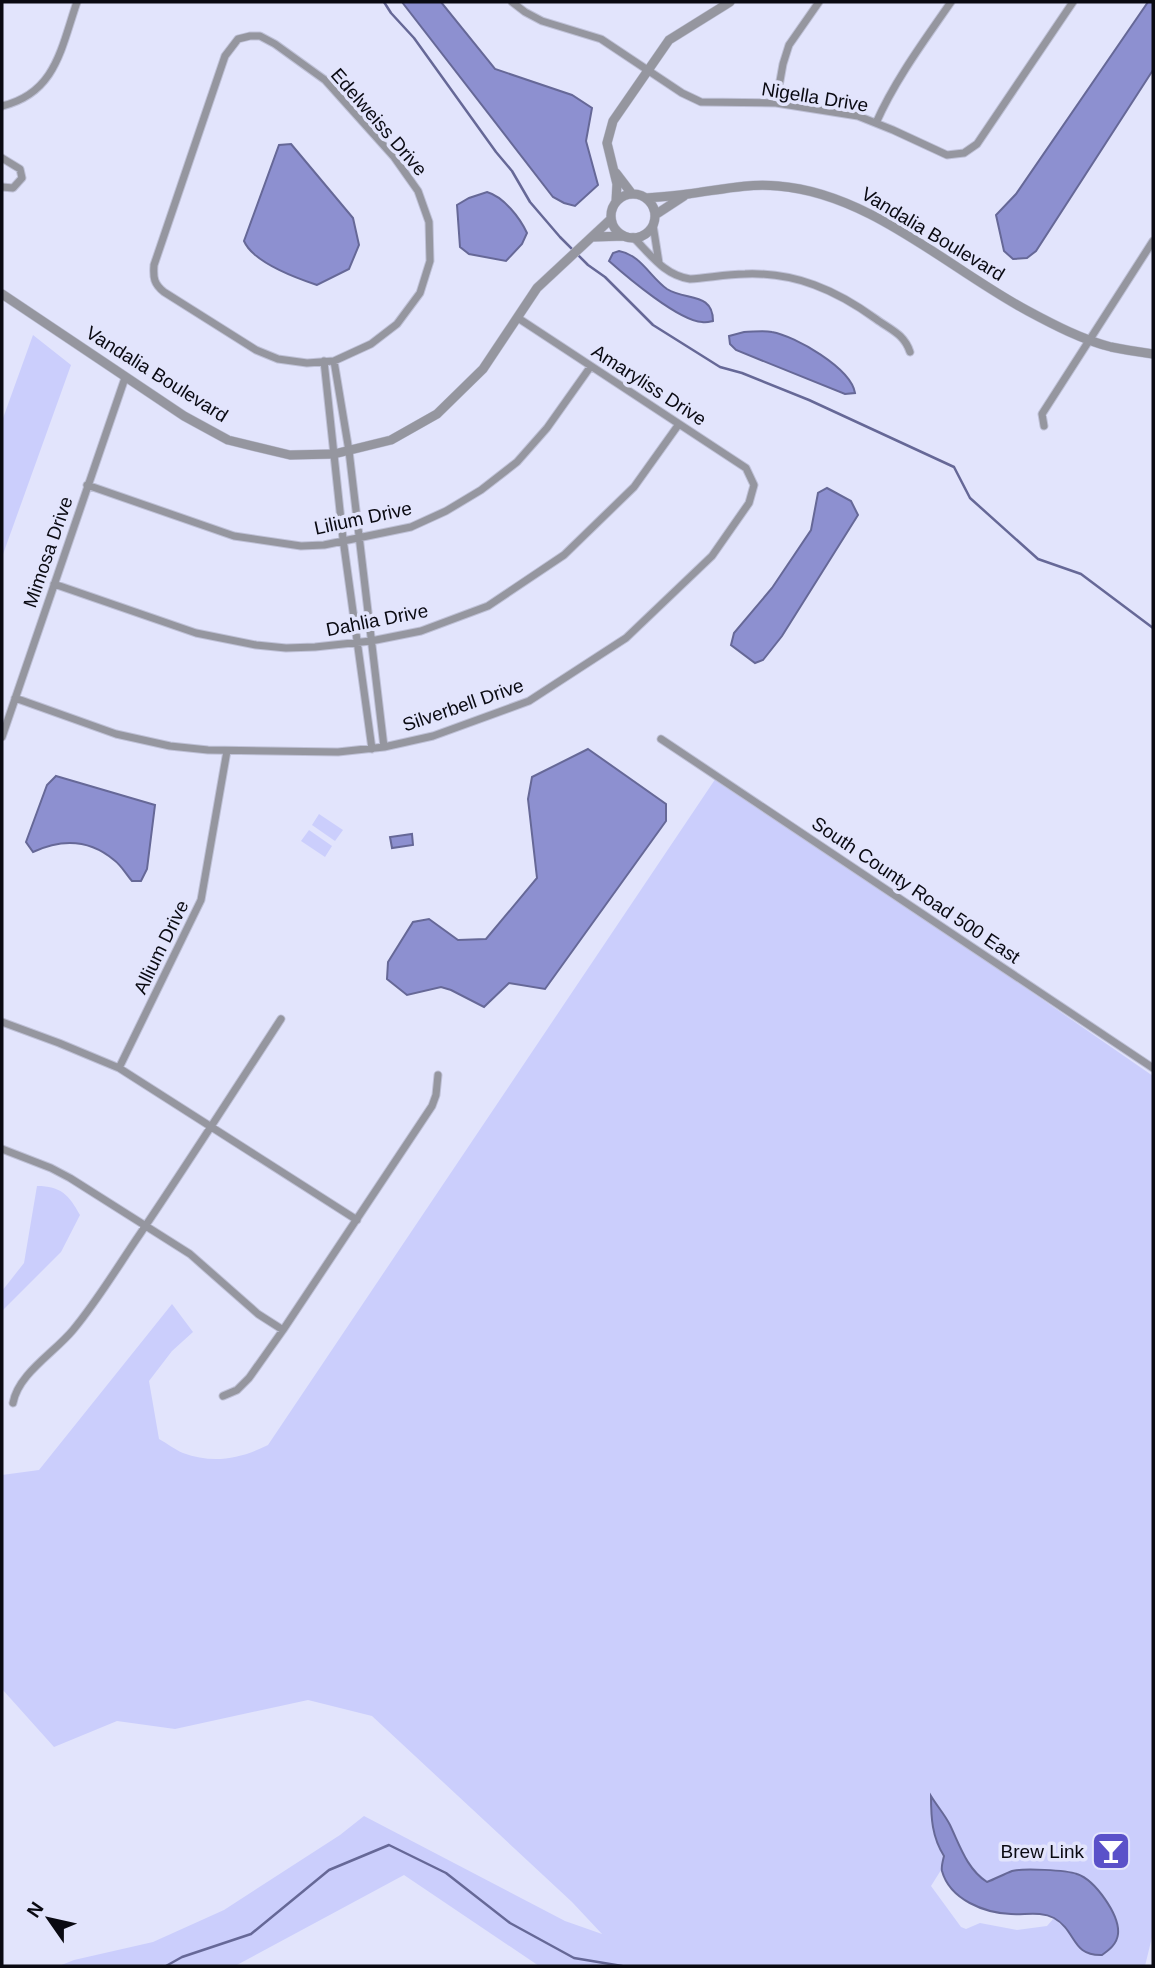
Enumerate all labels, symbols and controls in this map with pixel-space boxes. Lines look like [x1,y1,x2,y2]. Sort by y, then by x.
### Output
street label: Edelweiss Drive [327,64,431,180]
street label: Nigella Drive [760,78,870,116]
street label: Vandalia Boulevard [858,183,1008,285]
street label: Vandalia Boulevard [82,322,232,426]
street label: Amaryliss Drive [588,340,710,430]
street label: Mimosa Drive [19,494,77,610]
street label: Lilium Drive [312,497,414,539]
street label: Dahlia Drive [324,600,430,640]
street label: Silverbell Drive [400,674,526,736]
street label: South County Road 500 East [808,812,1024,968]
street label: Allium Drive [129,897,193,997]
bar icon: Brew Link [1090,1830,1132,1872]
place label: Brew Link [1001,1841,1085,1862]
north arrow [14,1884,84,1954]
text: N [23,1898,48,1921]

